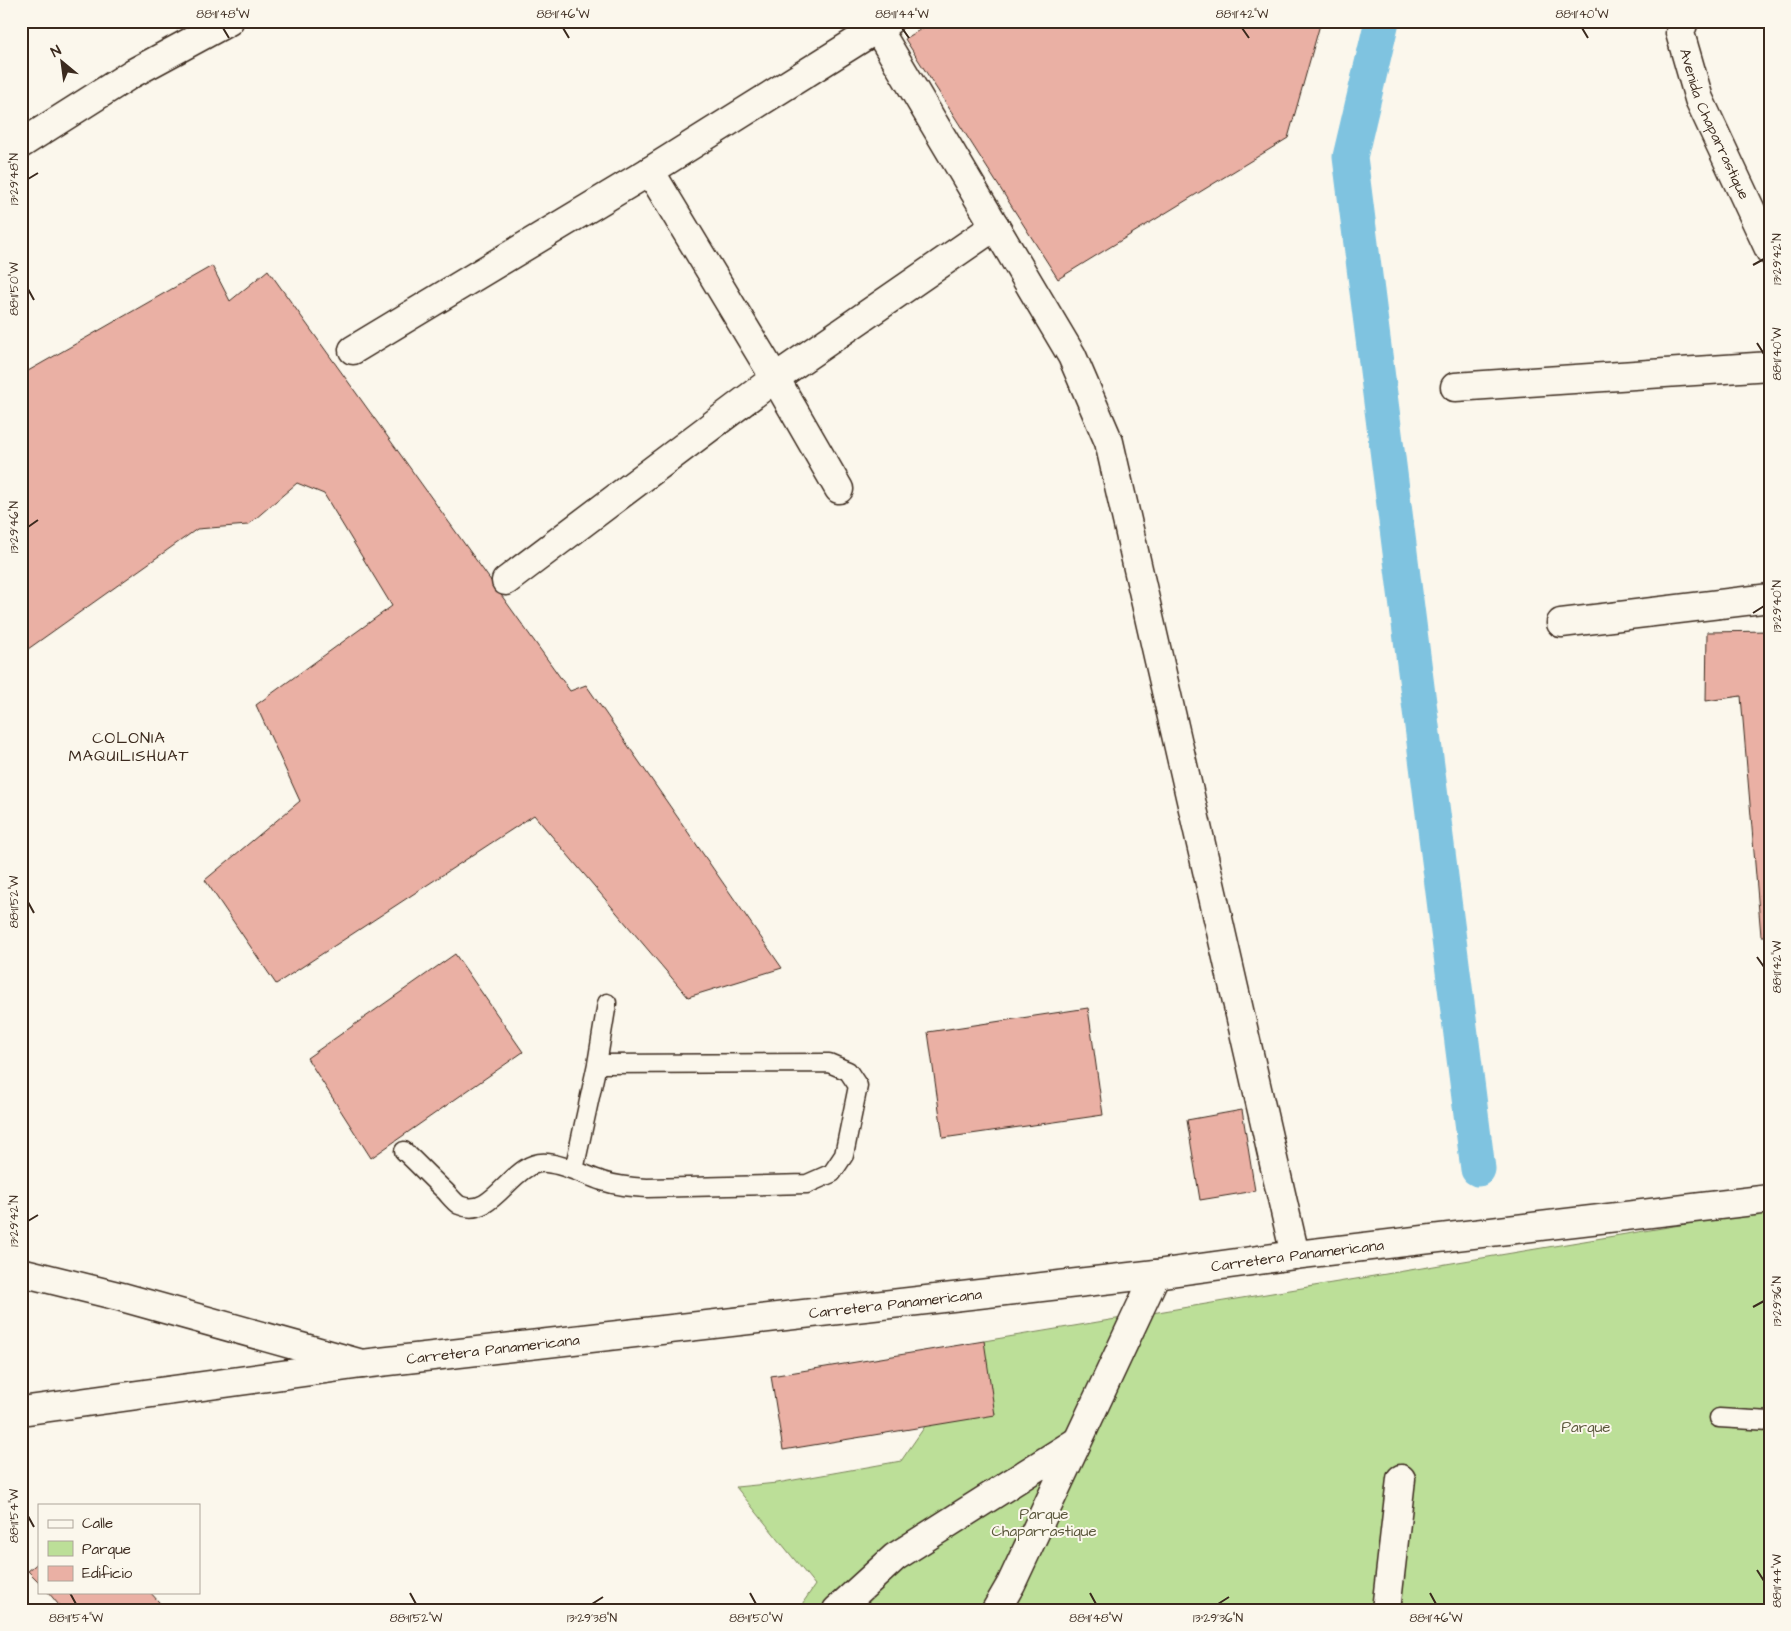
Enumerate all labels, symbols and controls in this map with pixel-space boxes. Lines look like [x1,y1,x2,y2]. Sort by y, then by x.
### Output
text: 88°11'48"W [196,6,250,23]
text: 88°11'46"W [536,6,590,23]
text: 88°11'44"W [875,6,930,23]
text: 88°11'42"W [1216,6,1269,23]
text: 88°11'40"W [1555,6,1609,23]
north arrow [38,38,88,88]
text: N [47,41,65,62]
street label: Avenida Chaparrastique [1674,46,1754,203]
text: 13°29'48"N [6,152,23,205]
text: 13°29'42"N [1769,233,1786,285]
text: 88°11'50"W [6,262,23,316]
text: 88°11'40"W [1769,327,1786,381]
text: 13°29'46"N [6,501,23,553]
text: 13°29'40"N [1769,580,1786,632]
district label: COLONIA MAQUILISHUAT [69,727,189,767]
text: 88°11'52"W [6,875,23,928]
text: 88°11'42"W [1769,940,1786,993]
text: 13°29'42"N [6,1195,23,1247]
street label: Carretera Panamericana [1210,1235,1385,1277]
text: 13°29'36"N [1769,1276,1786,1326]
street label: Carretera Panamericana [808,1284,983,1324]
street label: Carretera Panamericana [405,1329,581,1370]
park label: Parque [1562,1417,1610,1438]
text: 88°11'54"W [6,1488,23,1543]
legend [38,1504,200,1594]
park label: Parque Chaparrastique [991,1504,1097,1542]
text: Calle [82,1513,113,1534]
text: Parque [82,1539,131,1560]
text: 88°11'44"W [1769,1553,1786,1608]
text: Edificio [82,1563,133,1584]
text: 88°11'54"W [49,1610,104,1627]
text: 88°11'52"W [390,1610,443,1627]
text: 13°29'38"N [567,1610,618,1627]
text: 88°11'50"W [729,1610,783,1627]
text: 88°11'48"W [1069,1610,1123,1627]
text: 13°29'36"N [1193,1610,1243,1627]
text: 88°11'46"W [1409,1610,1463,1627]

